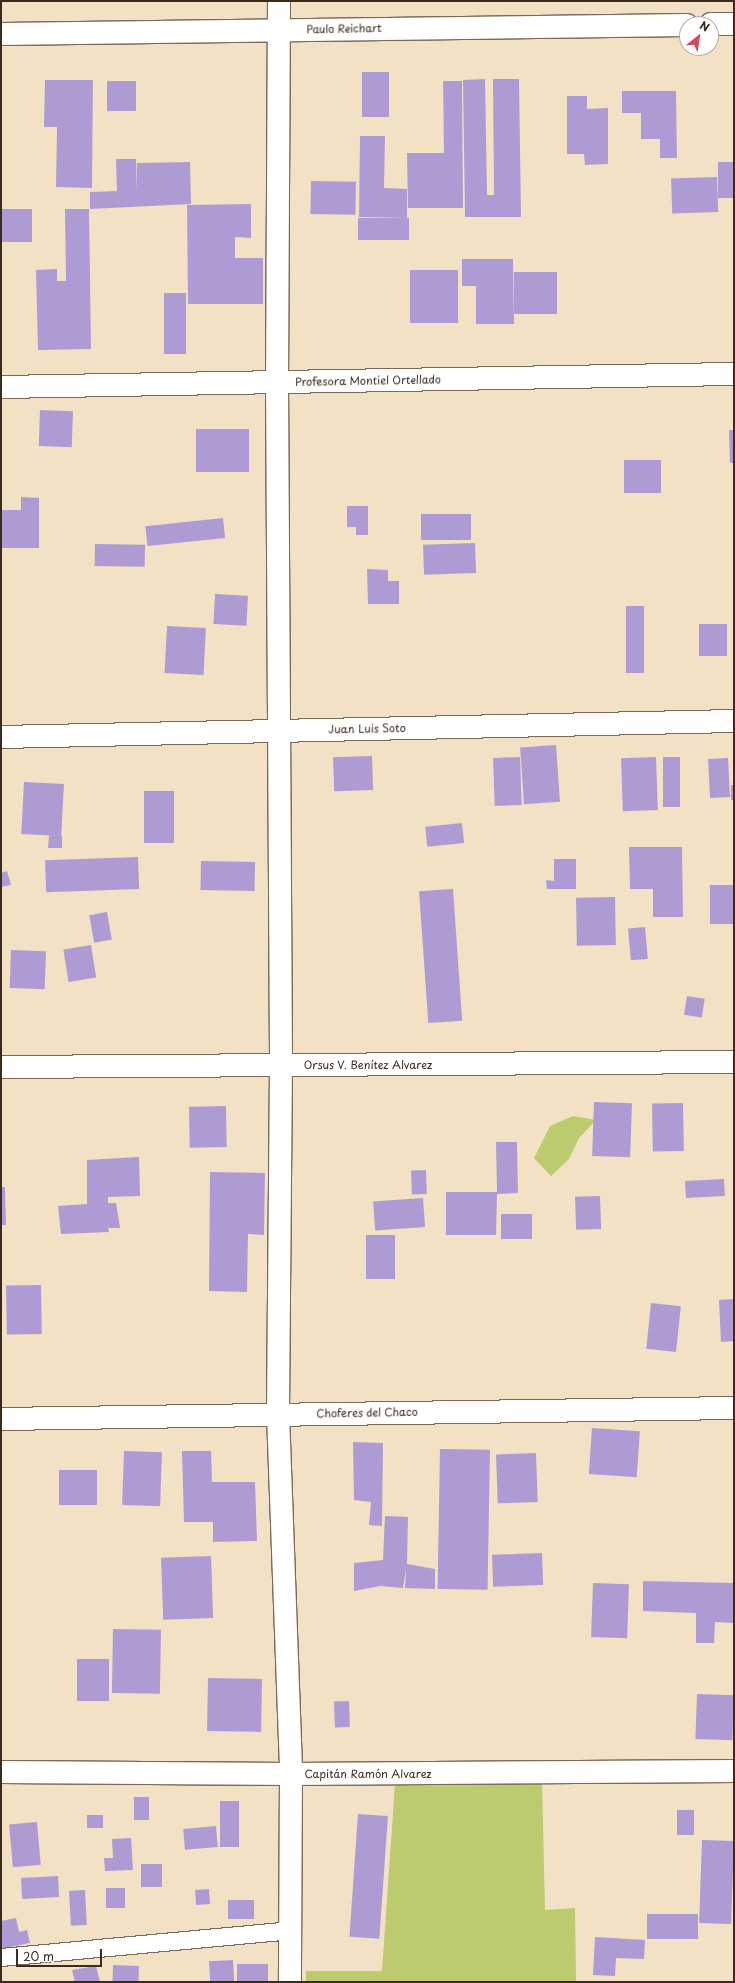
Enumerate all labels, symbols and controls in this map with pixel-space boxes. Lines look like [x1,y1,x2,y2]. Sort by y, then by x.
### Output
north arrow [679,16,719,56]
text: N [697,16,713,36]
street label: Paulo Reichart [306,22,382,36]
street label: Profesora Montiel Ortellado [295,373,441,389]
street label: Juan Luis Soto [328,722,406,736]
street label: Orsus V. Benítez Alvarez [303,1058,433,1072]
street label: Choferes del Chaco [316,1406,418,1420]
street label: Capitán Ramón Alvarez [305,1767,431,1781]
scale bar [18,1941,104,1967]
text: 20 m [23,1947,54,1965]

